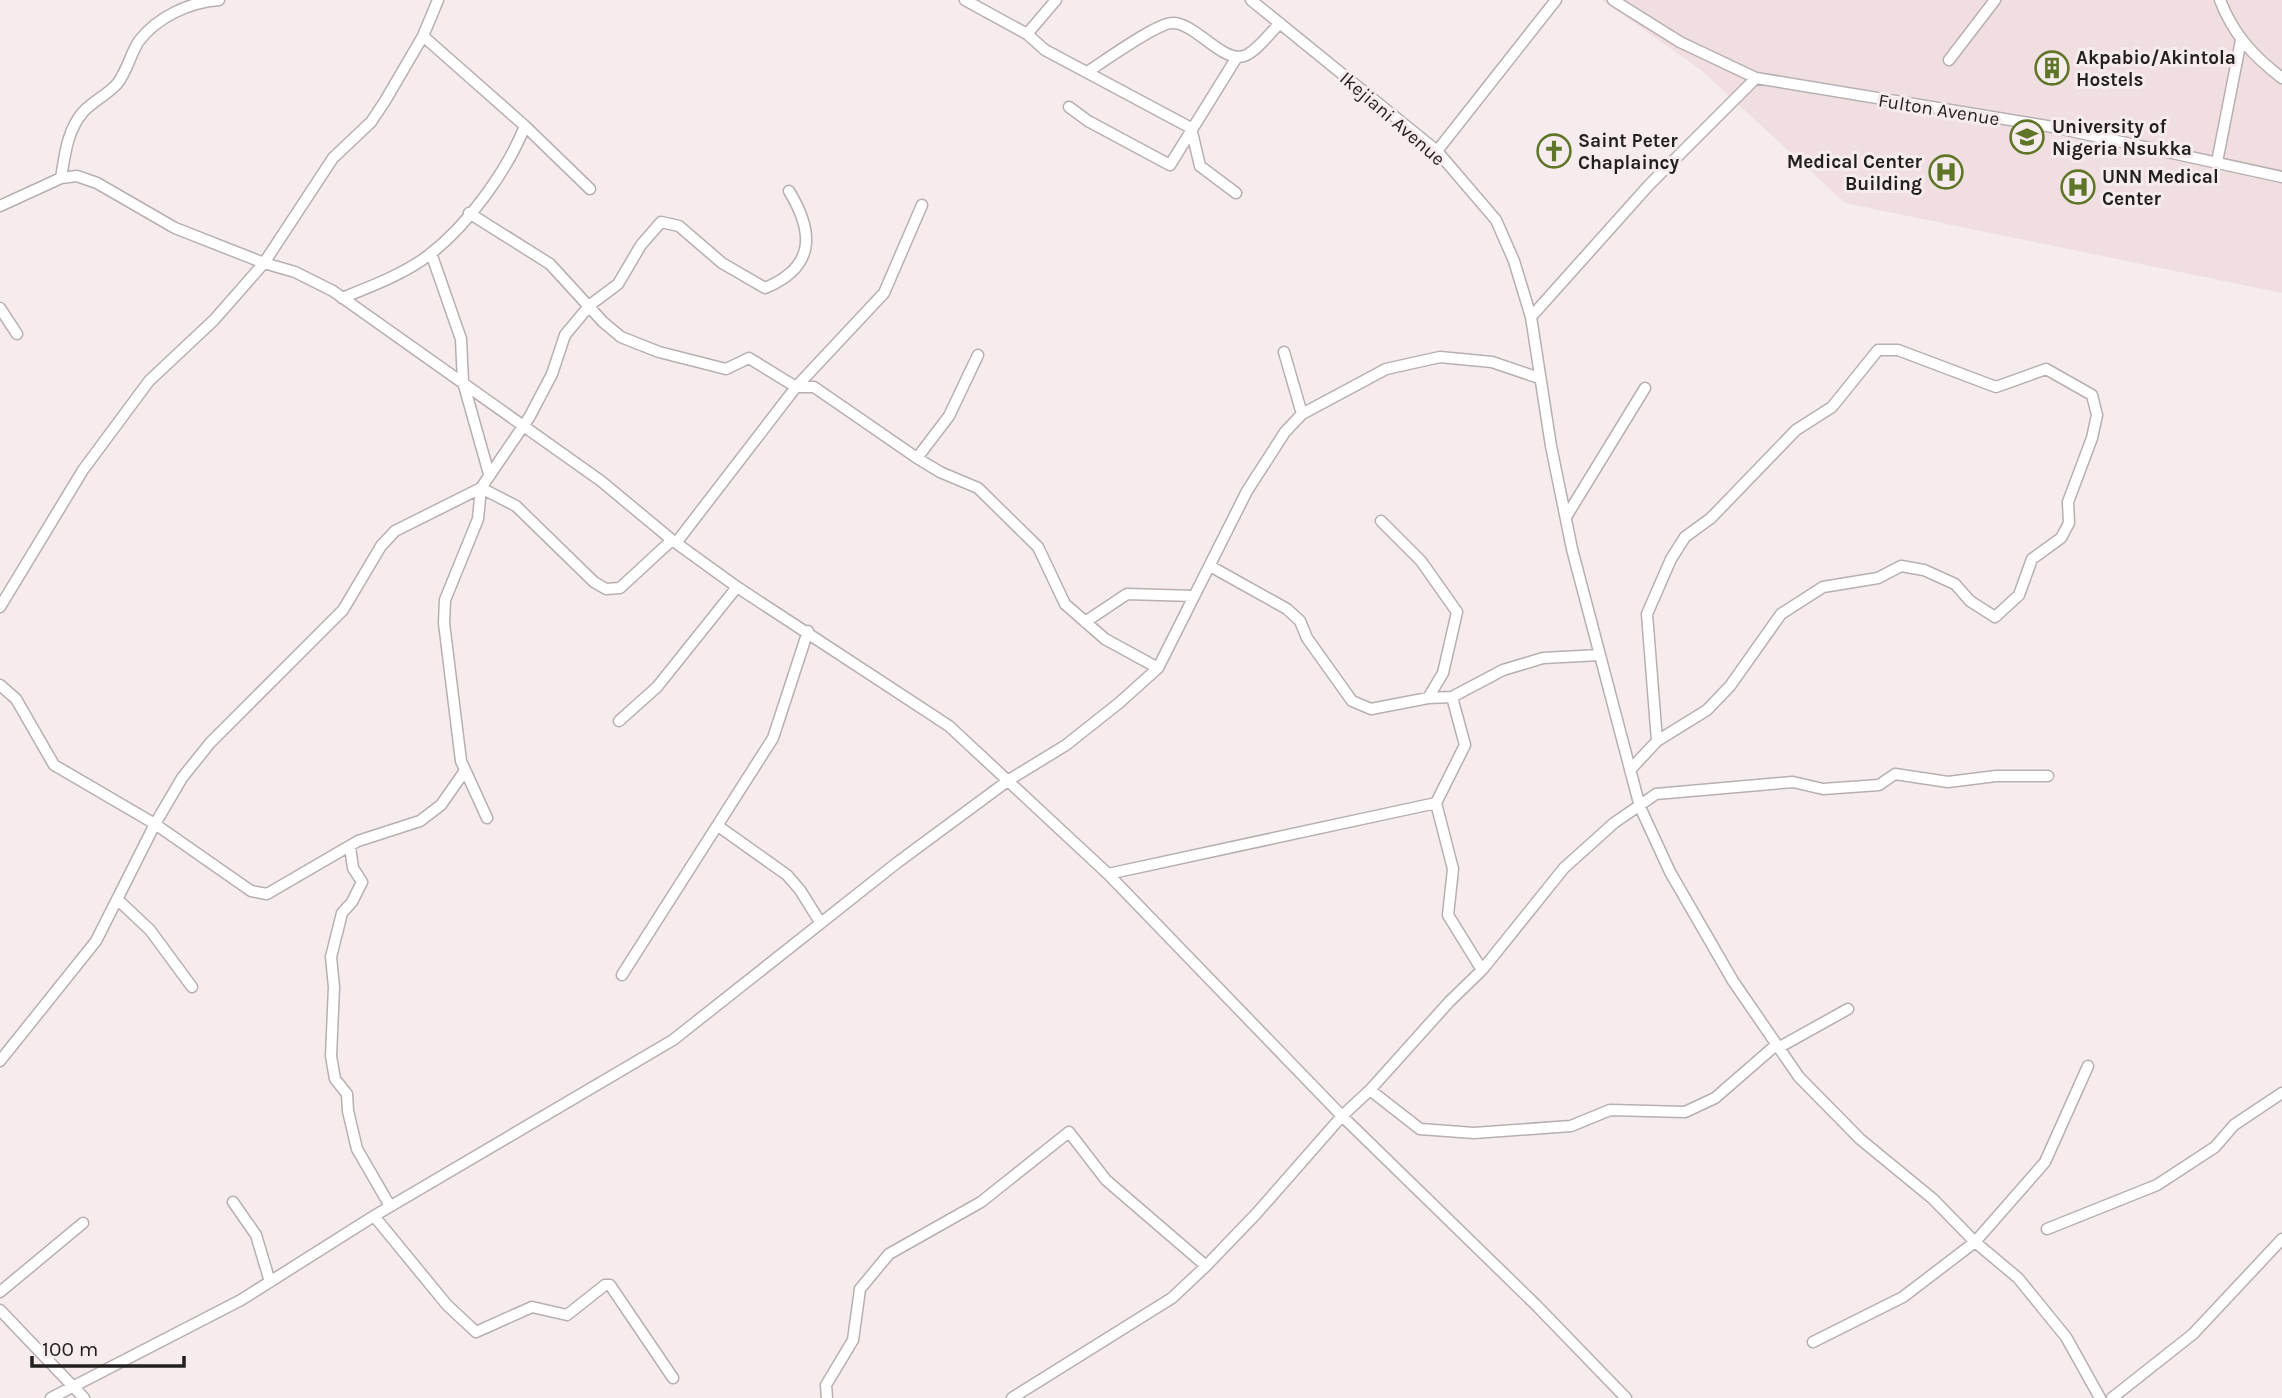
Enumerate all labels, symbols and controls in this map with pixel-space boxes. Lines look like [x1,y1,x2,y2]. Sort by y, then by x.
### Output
place label: Akpabio/Akintola Hostels [2076,47,2236,91]
building icon: Akpabio/Akintola Hostels [2033,49,2071,87]
street label: Ikejiani Avenue [1335,67,1449,170]
street label: Fulton Avenue [1877,90,2001,130]
place label: University of Nigeria Nsukka [2052,116,2192,160]
school or university icon: University of Nigeria Nsukka [2008,118,2046,156]
place label: Saint Peter Chaplaincy [1578,130,1680,174]
church icon: Saint Peter Chaplaincy [1535,132,1573,170]
place label: Medical Center Building [1787,151,1923,195]
hospital icon: Medical Center Building [1927,153,1965,191]
place label: UNN Medical Center [2102,166,2219,210]
hospital icon: UNN Medical Center [2059,168,2097,206]
scale bar [32,1324,184,1368]
text: 100 m [42,1337,99,1361]

